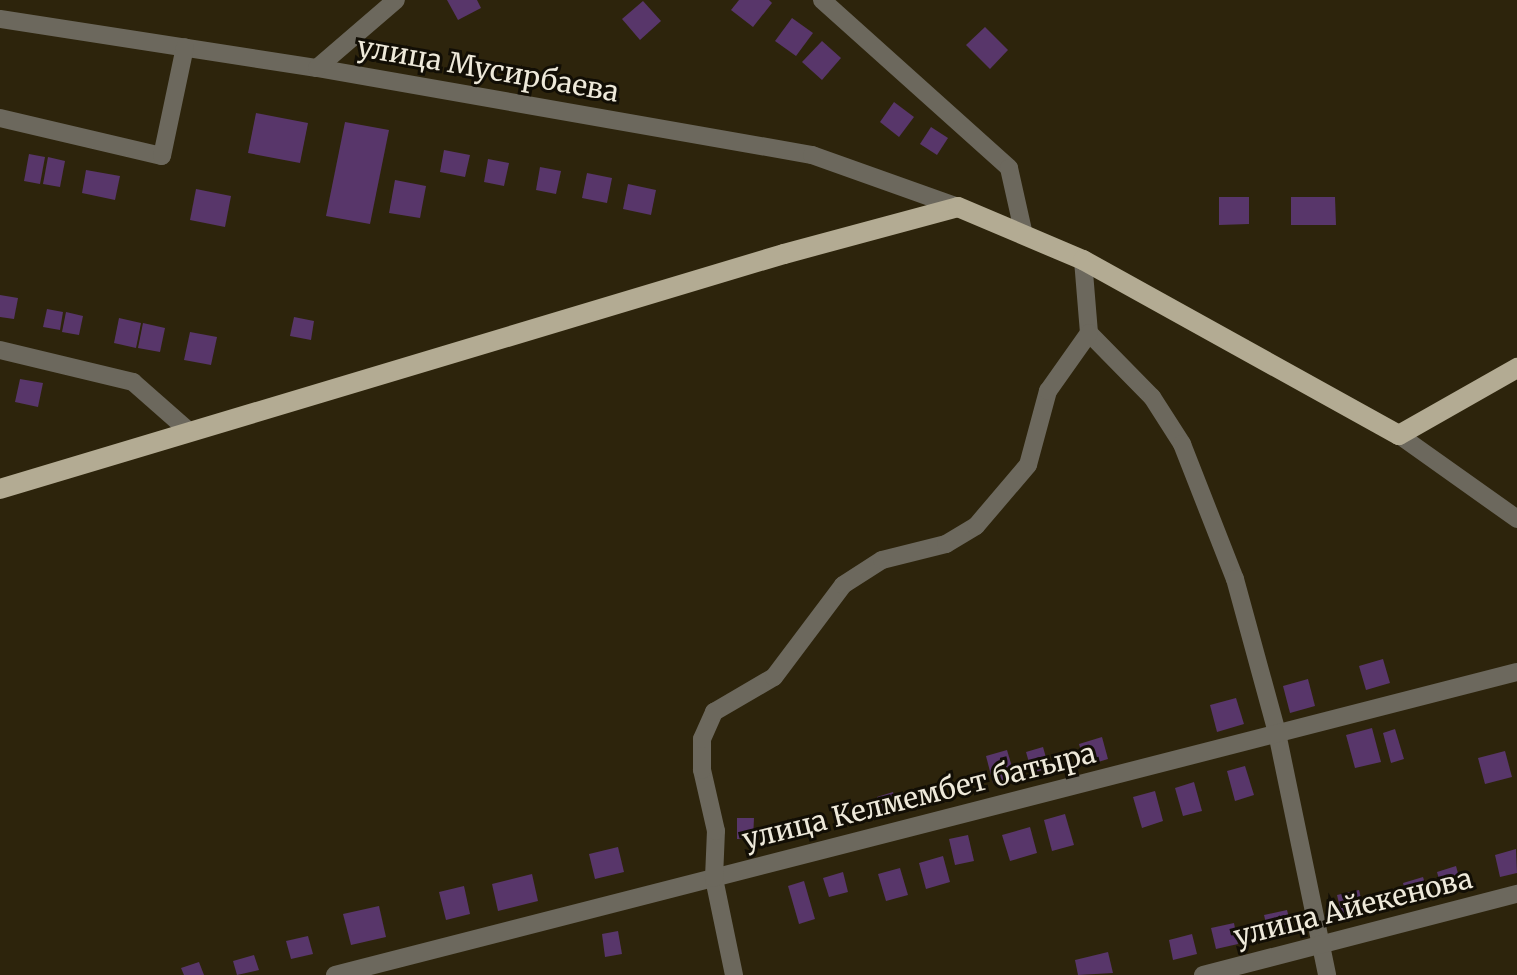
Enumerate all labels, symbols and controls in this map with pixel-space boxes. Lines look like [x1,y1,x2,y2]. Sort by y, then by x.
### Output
street label: улица Мусирбаева [354,29,622,109]
street label: улица Келмембет батыра [739,736,1099,856]
street label: улица Айекенова [1230,861,1476,953]

